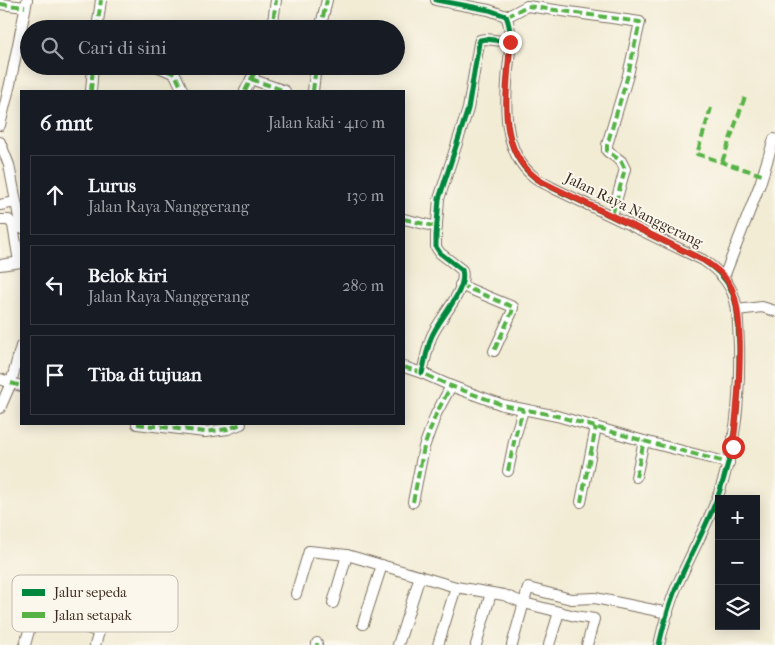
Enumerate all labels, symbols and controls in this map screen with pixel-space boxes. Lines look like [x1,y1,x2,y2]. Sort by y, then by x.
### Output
search box [20,20,405,75]
route end [499,31,522,54]
icon: search [38,34,66,62]
text: Cari di sini [78,37,167,59]
text: 6 mnt [40,111,93,135]
text: Jalan kaki · 410 m [268,113,385,132]
street label: Jalan Raya Nanggerang [561,168,707,252]
text: Lurus [88,175,136,197]
icon: ahead [41,181,69,209]
text: 130 m [346,186,384,205]
text: Jalan Raya Nanggerang [88,197,249,216]
text: Belok kiri [88,265,167,287]
icon: left [41,271,69,299]
text: 280 m [342,276,384,295]
text: Jalan Raya Nanggerang [88,287,249,306]
icon: arrive [41,361,69,389]
text: Tiba di tujuan [88,364,202,386]
route start [722,436,745,459]
map controls [715,495,760,630]
button: + [715,495,760,540]
button: − [715,540,760,585]
legend [12,575,178,632]
text: Jalur sepeda [53,584,127,601]
button: layers [715,585,760,630]
text: Jalan setapak [53,607,133,624]

